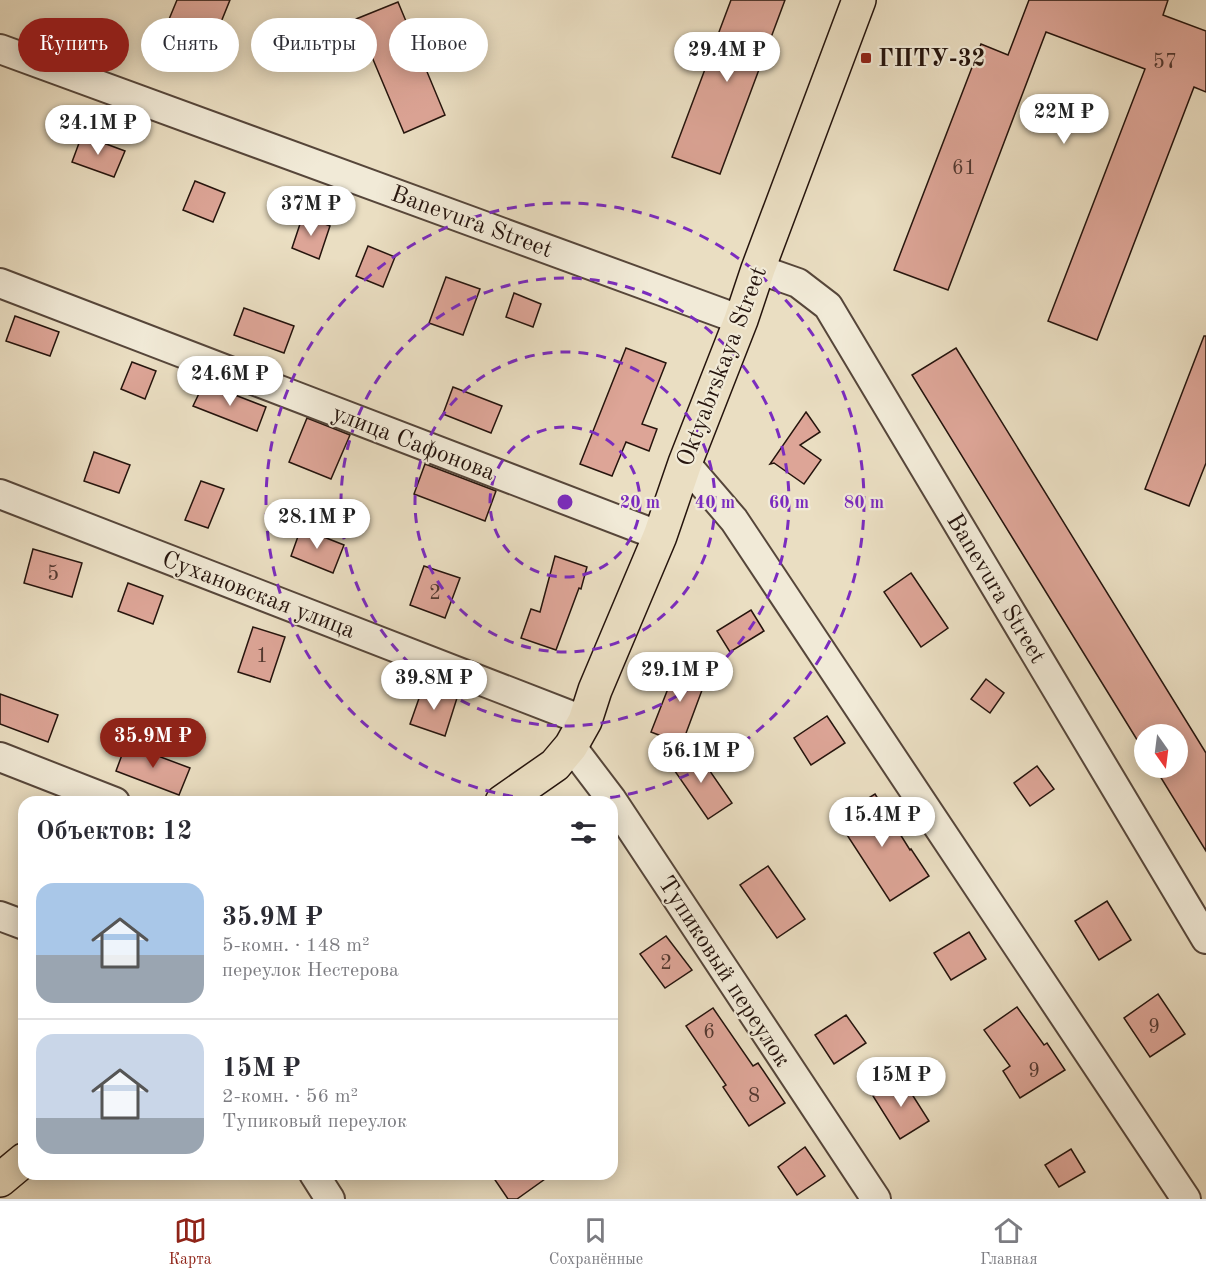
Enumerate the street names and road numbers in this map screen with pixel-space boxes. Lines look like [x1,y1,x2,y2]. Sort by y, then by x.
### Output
street label: Banevura Street [387,183,555,263]
street label: Oktyabrskaya Street [674,263,772,470]
street label: улица Сафонова [329,402,498,486]
street label: Banevura Street [941,510,1049,668]
street label: Сухановская улица [158,548,358,644]
street label: Тупиковый переулок [653,872,794,1072]

